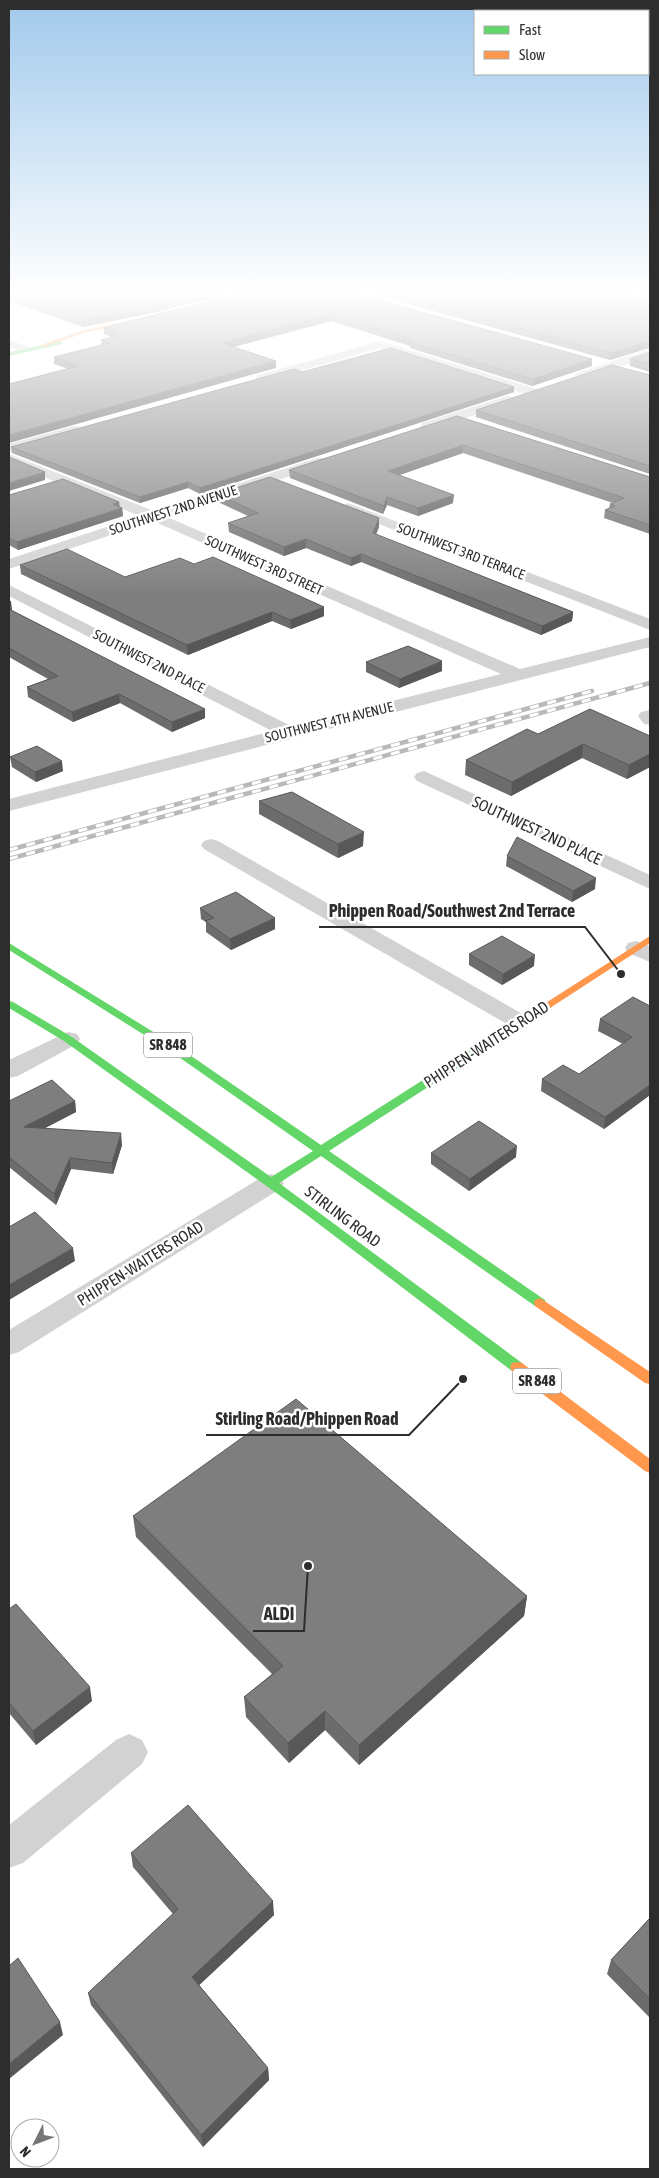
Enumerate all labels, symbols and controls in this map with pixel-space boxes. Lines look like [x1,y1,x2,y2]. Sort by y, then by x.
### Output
legend [474,10,649,75]
text: Fast [519,21,541,38]
text: Slow [519,46,545,63]
street label: SOUTHWEST 2ND AVENUE [107,482,239,538]
street label: SOUTHWEST 3RD TERRACE [395,519,527,583]
street label: SOUTHWEST 3RD STREET [203,532,325,598]
street label: SOUTHWEST 2ND PLACE [91,626,207,696]
street label: SOUTHWEST 4TH AVENUE [263,698,395,746]
street label: SOUTHWEST 2ND PLACE [470,792,604,868]
callout: Phippen Road/Southwest 2nd Terrace [319,894,585,927]
text: Phippen Road/Southwest 2nd Terrace [329,900,575,921]
street label: PHIPPEN-WAITERS ROAD [420,997,552,1091]
road number: SR 848 [144,1032,192,1058]
street label: STIRLING ROAD [302,1182,384,1250]
street label: PHIPPEN-WAITERS ROAD [74,1217,206,1309]
road number: SR 848 [513,1368,561,1394]
callout: Stirling Road/Phippen Road [206,1402,409,1435]
text: Stirling Road/Phippen Road [216,1408,398,1429]
callout: ALDI [253,1598,304,1631]
text: ALDI [263,1603,294,1624]
north arrow [10,2118,60,2168]
text: N [17,2143,34,2160]

